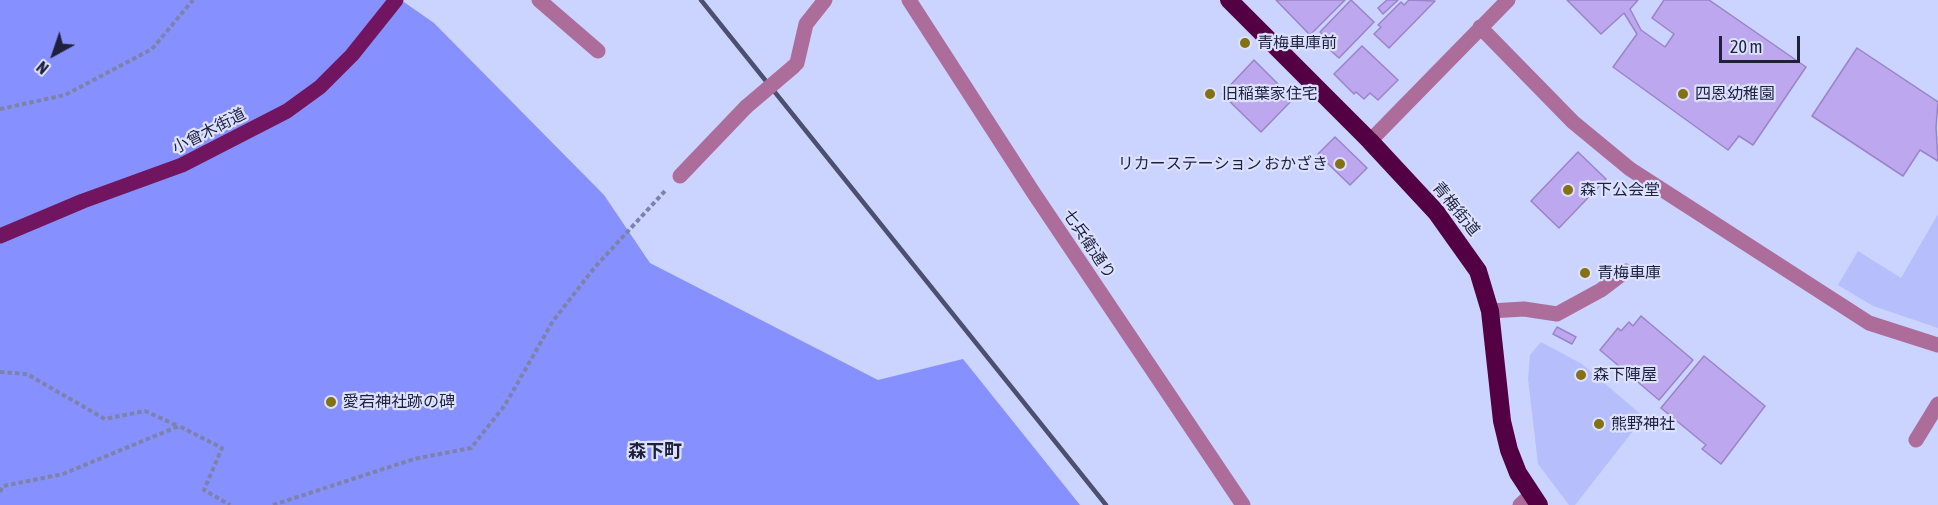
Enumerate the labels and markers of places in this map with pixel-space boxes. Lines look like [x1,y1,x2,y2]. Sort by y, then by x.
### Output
place label: 青梅車庫前 [1257,33,1337,53]
marker: 青梅車庫前 [1238,36,1252,50]
place label: 旧稲葉家住宅 [1222,84,1318,104]
place label: 四恩幼稚園 [1695,84,1775,104]
marker: 旧稲葉家住宅 [1203,87,1217,101]
marker: 四恩幼稚園 [1676,87,1690,101]
place label: リカーステーション おかざき [1118,154,1328,174]
marker: リカーステーション おかざき [1333,157,1347,171]
place label: 森下公会堂 [1580,180,1660,200]
marker: 森下公会堂 [1561,183,1575,197]
place label: 青梅車庫 [1597,263,1661,283]
marker: 青梅車庫 [1578,266,1592,280]
place label: 森下陣屋 [1593,365,1657,385]
marker: 森下陣屋 [1574,368,1588,382]
place label: 愛宕神社跡の碑 [343,392,455,412]
marker: 愛宕神社跡の碑 [324,395,338,409]
place label: 熊野神社 [1611,414,1675,434]
marker: 熊野神社 [1592,417,1606,431]

